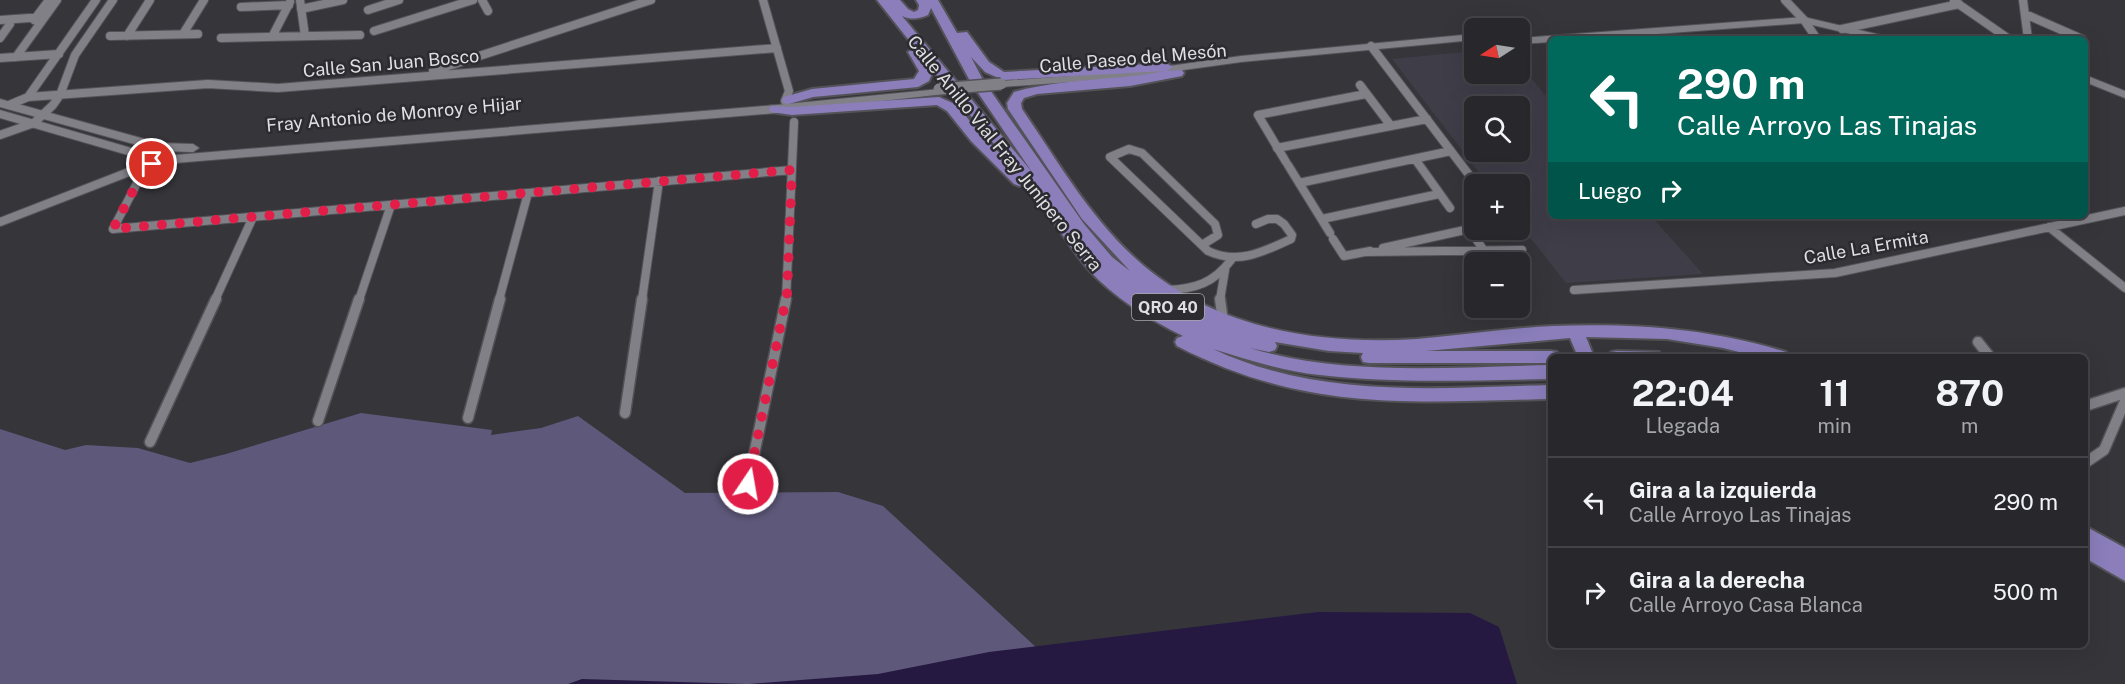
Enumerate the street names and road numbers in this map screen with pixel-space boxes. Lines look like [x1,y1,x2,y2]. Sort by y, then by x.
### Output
street label: Calle Anillo Vial Fray Junípero Serra [903,31,1107,275]
street label: Calle Paseo del Mesón [1038,39,1228,77]
street label: Calle San Juan Bosco [302,45,480,81]
street label: Fray Antonio de Monroy e Hijar [265,92,523,136]
street label: Calle La Ermita [1802,226,1930,268]
road number: QRO 40 [1132,294,1204,320]

